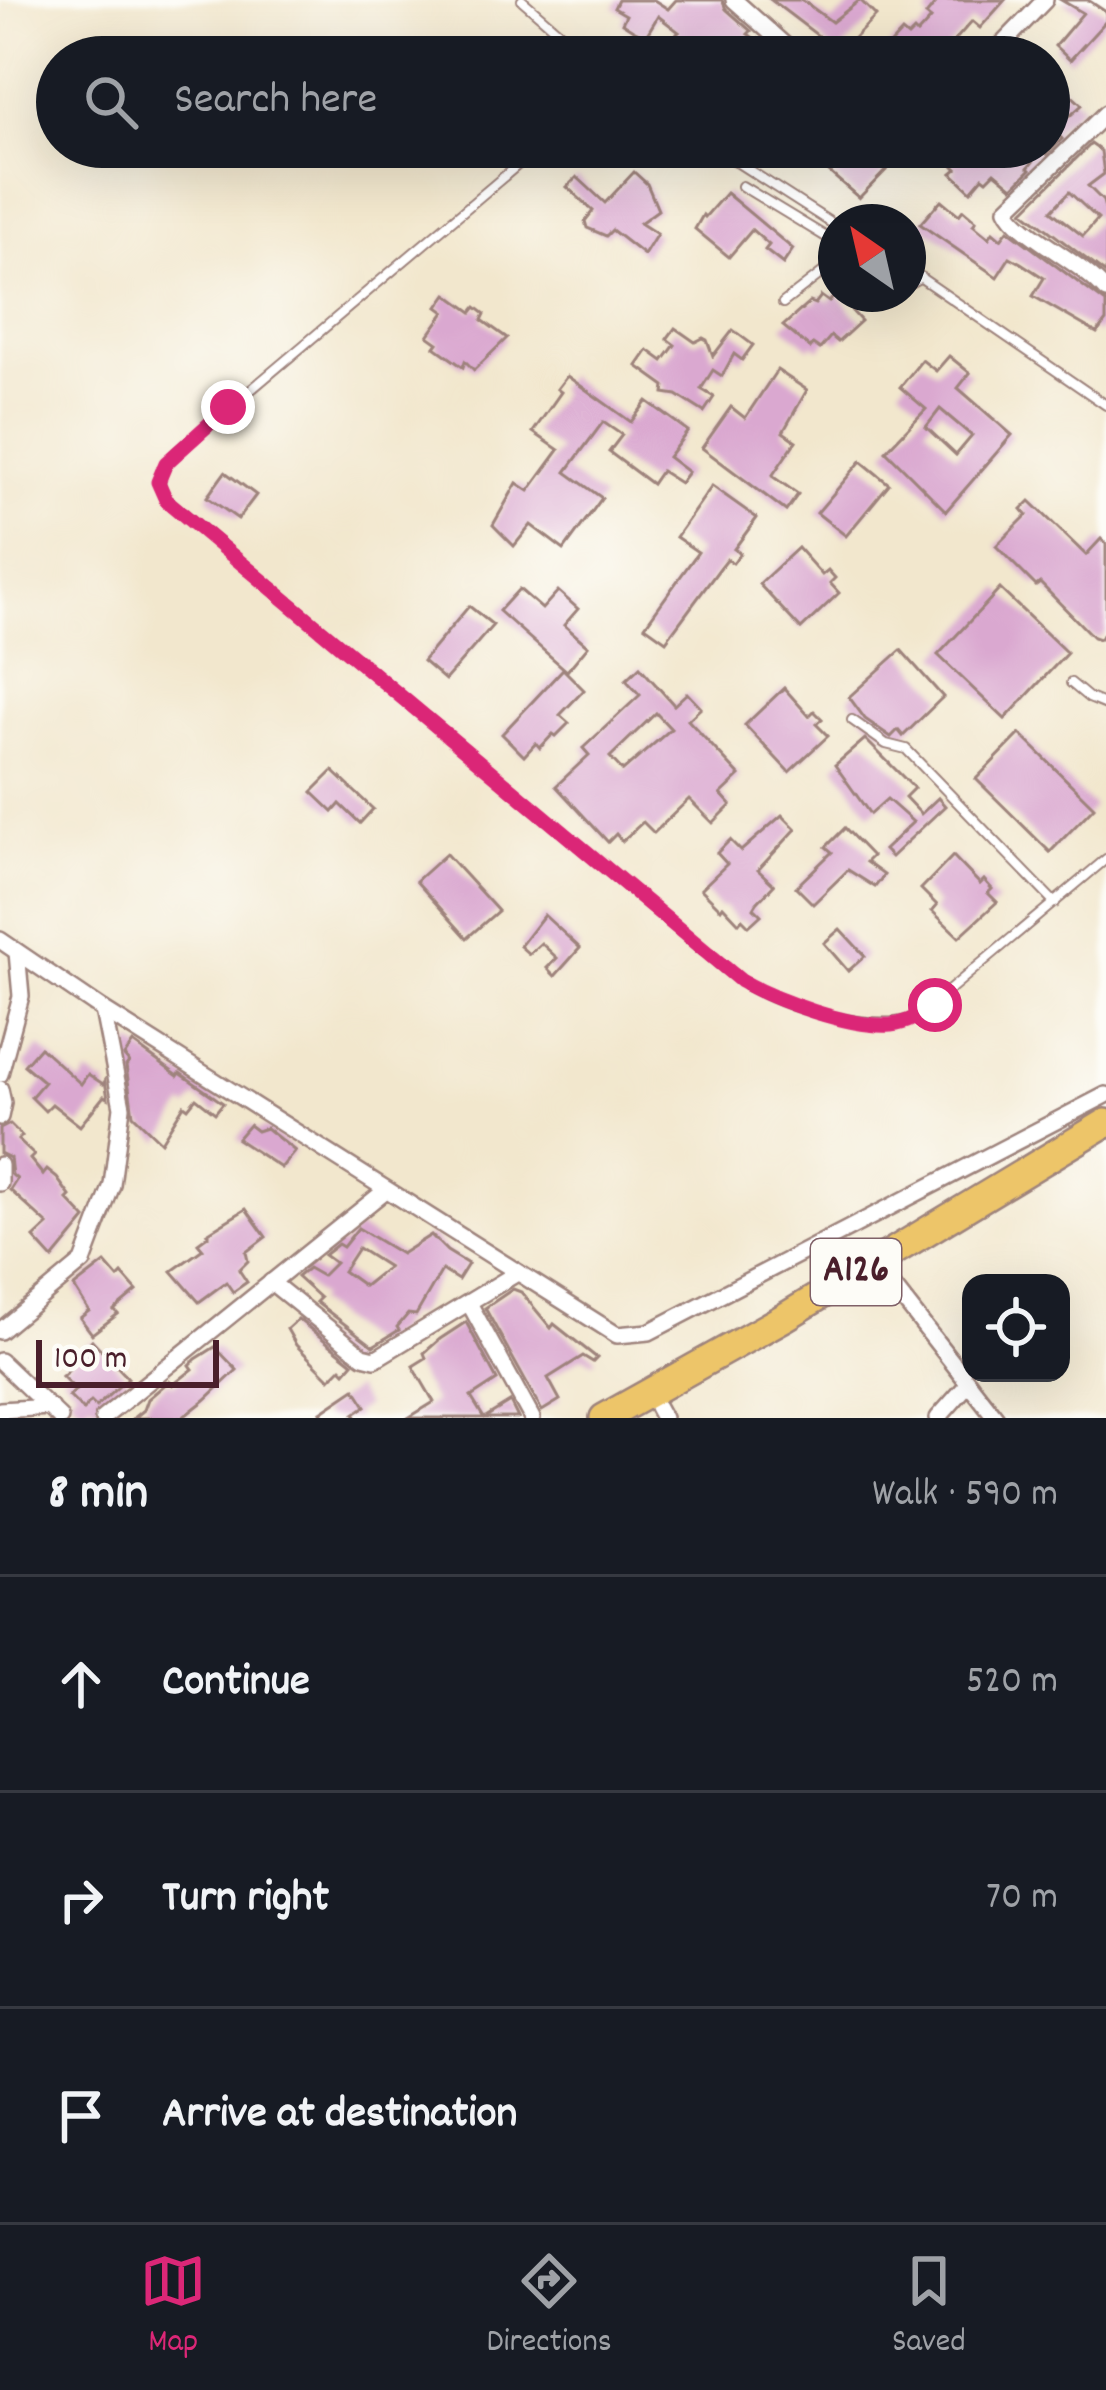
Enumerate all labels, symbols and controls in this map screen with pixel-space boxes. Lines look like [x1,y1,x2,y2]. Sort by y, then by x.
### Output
search box [36,36,1070,168]
icon: search [78,69,144,135]
text: Search here [174,70,377,134]
north arrow [818,204,926,312]
route end [201,380,255,434]
route start [908,978,962,1032]
road number: A126 [811,1239,901,1305]
map controls [962,1274,1070,1382]
button: locate [962,1274,1070,1382]
scale bar [36,1334,219,1387]
text: 100 m [54,1337,127,1384]
text: 8 min [48,1460,148,1532]
text: Walk · 590 m [872,1469,1058,1524]
icon: ahead [48,1651,114,1717]
text: Continue [162,1652,310,1716]
text: 520 m [966,1656,1058,1711]
icon: right [48,1867,114,1933]
text: Turn right [162,1868,329,1932]
text: 70 m [986,1872,1058,1927]
icon: arrive [48,2083,114,2149]
text: Arrive at destination [162,2084,517,2148]
tab: Map [140,2248,206,2367]
tab: Directions [487,2248,612,2367]
tab: Saved [892,2248,966,2367]

